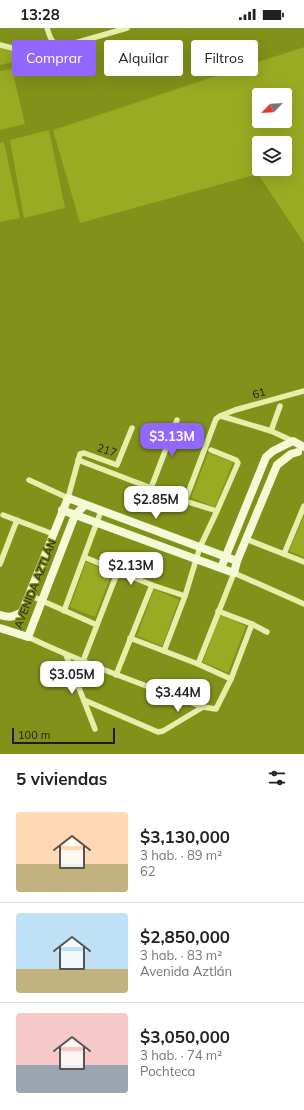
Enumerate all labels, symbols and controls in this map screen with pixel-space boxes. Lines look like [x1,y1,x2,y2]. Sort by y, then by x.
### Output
text: 13:28 [20,5,60,24]
chip: Comprar [12,40,96,76]
chip: Alquilar [104,40,183,76]
chip: Filtros [191,40,258,76]
north arrow [252,88,292,128]
map controls [252,88,292,176]
button: layers [252,136,292,176]
street label: 61 [251,384,267,402]
pin: $3.13M [139,423,205,457]
text: $3.13M [149,428,195,444]
street label: 217 [95,440,119,460]
pin: $2.85M [123,486,189,520]
text: $2.85M [133,491,179,507]
street label: AVENIDA AZTLÁN [11,537,59,631]
pin: $2.13M [98,552,164,586]
text: $2.13M [108,557,154,573]
pin: $3.05M [39,661,105,695]
text: $3.05M [49,666,95,682]
pin: $3.44M [145,679,211,713]
text: $3.44M [155,684,201,700]
scale bar [12,726,115,745]
text: 100 m [18,728,50,742]
icon: filters [266,767,288,789]
text: 5 viviendas [16,768,107,789]
text: $3,130,000 [140,826,230,847]
icon: home [48,828,96,876]
text: 3 hab. · 89 m² [140,847,222,863]
text: 62 [140,863,156,879]
text: $2,850,000 [140,926,230,947]
icon: home [48,929,96,977]
text: 3 hab. · 83 m² [140,947,222,963]
text: Avenida Aztlán [140,963,232,979]
text: $3,050,000 [140,1026,230,1047]
icon: home [48,1029,96,1077]
text: 3 hab. · 74 m² [140,1047,222,1063]
text: Pochteca [140,1063,195,1079]

